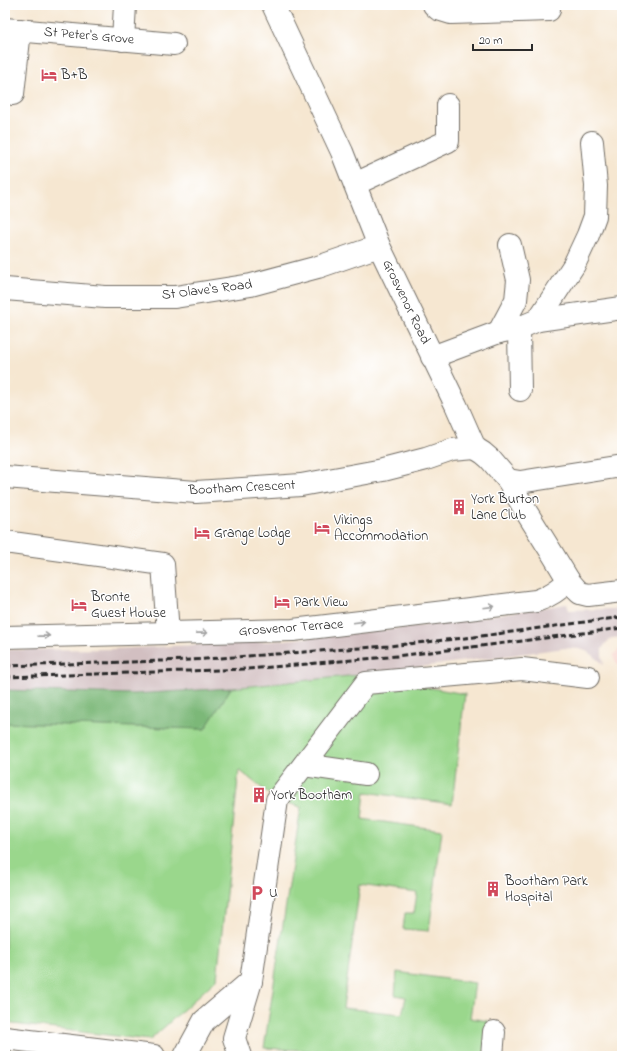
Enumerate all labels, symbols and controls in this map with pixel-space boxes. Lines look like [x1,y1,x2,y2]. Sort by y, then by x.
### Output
street label: St Peter's Grove [43,22,136,50]
scale bar [473,26,532,52]
text: 20 m [479,32,502,50]
place label: B+B [60,65,87,86]
hotel icon: B+B [40,66,58,84]
street label: Grosvenor Road [376,256,436,348]
street label: St Olave's Road [161,274,254,306]
street label: Bootham Crescent [187,475,296,501]
place label: York Burton Lane Club [471,489,539,526]
building icon: York Burton Lane Club [450,498,468,516]
place label: Vikings Accommodation [333,510,428,547]
hotel icon: Vikings Accommodation [313,519,331,537]
place label: Grange Lodge [214,523,291,545]
hotel icon: Grange Lodge [193,524,211,542]
place label: Bronte Guest House [90,587,167,624]
place label: Park View [294,592,348,613]
hotel icon: Park View [273,593,291,611]
hotel icon: Bronte Guest House [70,596,88,614]
one-way arrow [482,603,495,611]
street label: Grosvenor Terrace [238,614,345,642]
one-way arrow [352,619,365,626]
one-way arrow [195,629,208,636]
one-way arrow [37,633,50,640]
place label: York Bootham [271,785,352,806]
building icon: York Bootham [250,786,268,804]
place label: Bootham Park Hospital [504,871,588,908]
building icon: Bootham Park Hospital [484,880,502,898]
place label: U [269,883,278,904]
parking icon: U [248,884,266,902]

